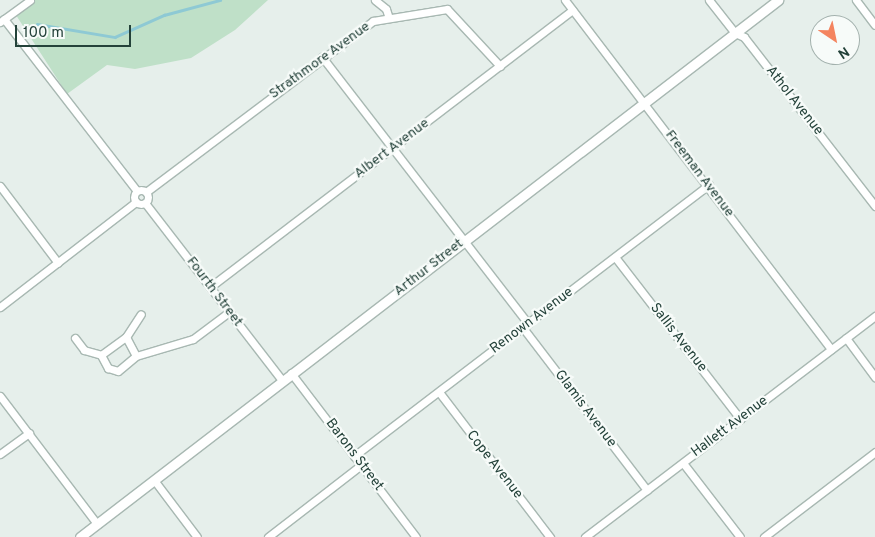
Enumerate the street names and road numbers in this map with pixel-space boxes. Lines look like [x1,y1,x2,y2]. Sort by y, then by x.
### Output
street label: Strathmore Avenue [266,19,374,103]
street label: Athol Avenue [762,63,826,139]
street label: Albert Avenue [351,115,433,183]
street label: Freeman Avenue [661,127,737,221]
street label: Arthur Street [391,236,467,300]
street label: Fourth Street [182,254,246,330]
street label: Renown Avenue [487,284,577,358]
street label: Sallis Avenue [646,300,710,376]
street label: Glamis Avenue [550,367,620,451]
street label: Hallett Avenue [688,393,772,461]
street label: Barons Street [321,416,387,494]
street label: Cope Avenue [462,427,526,503]

